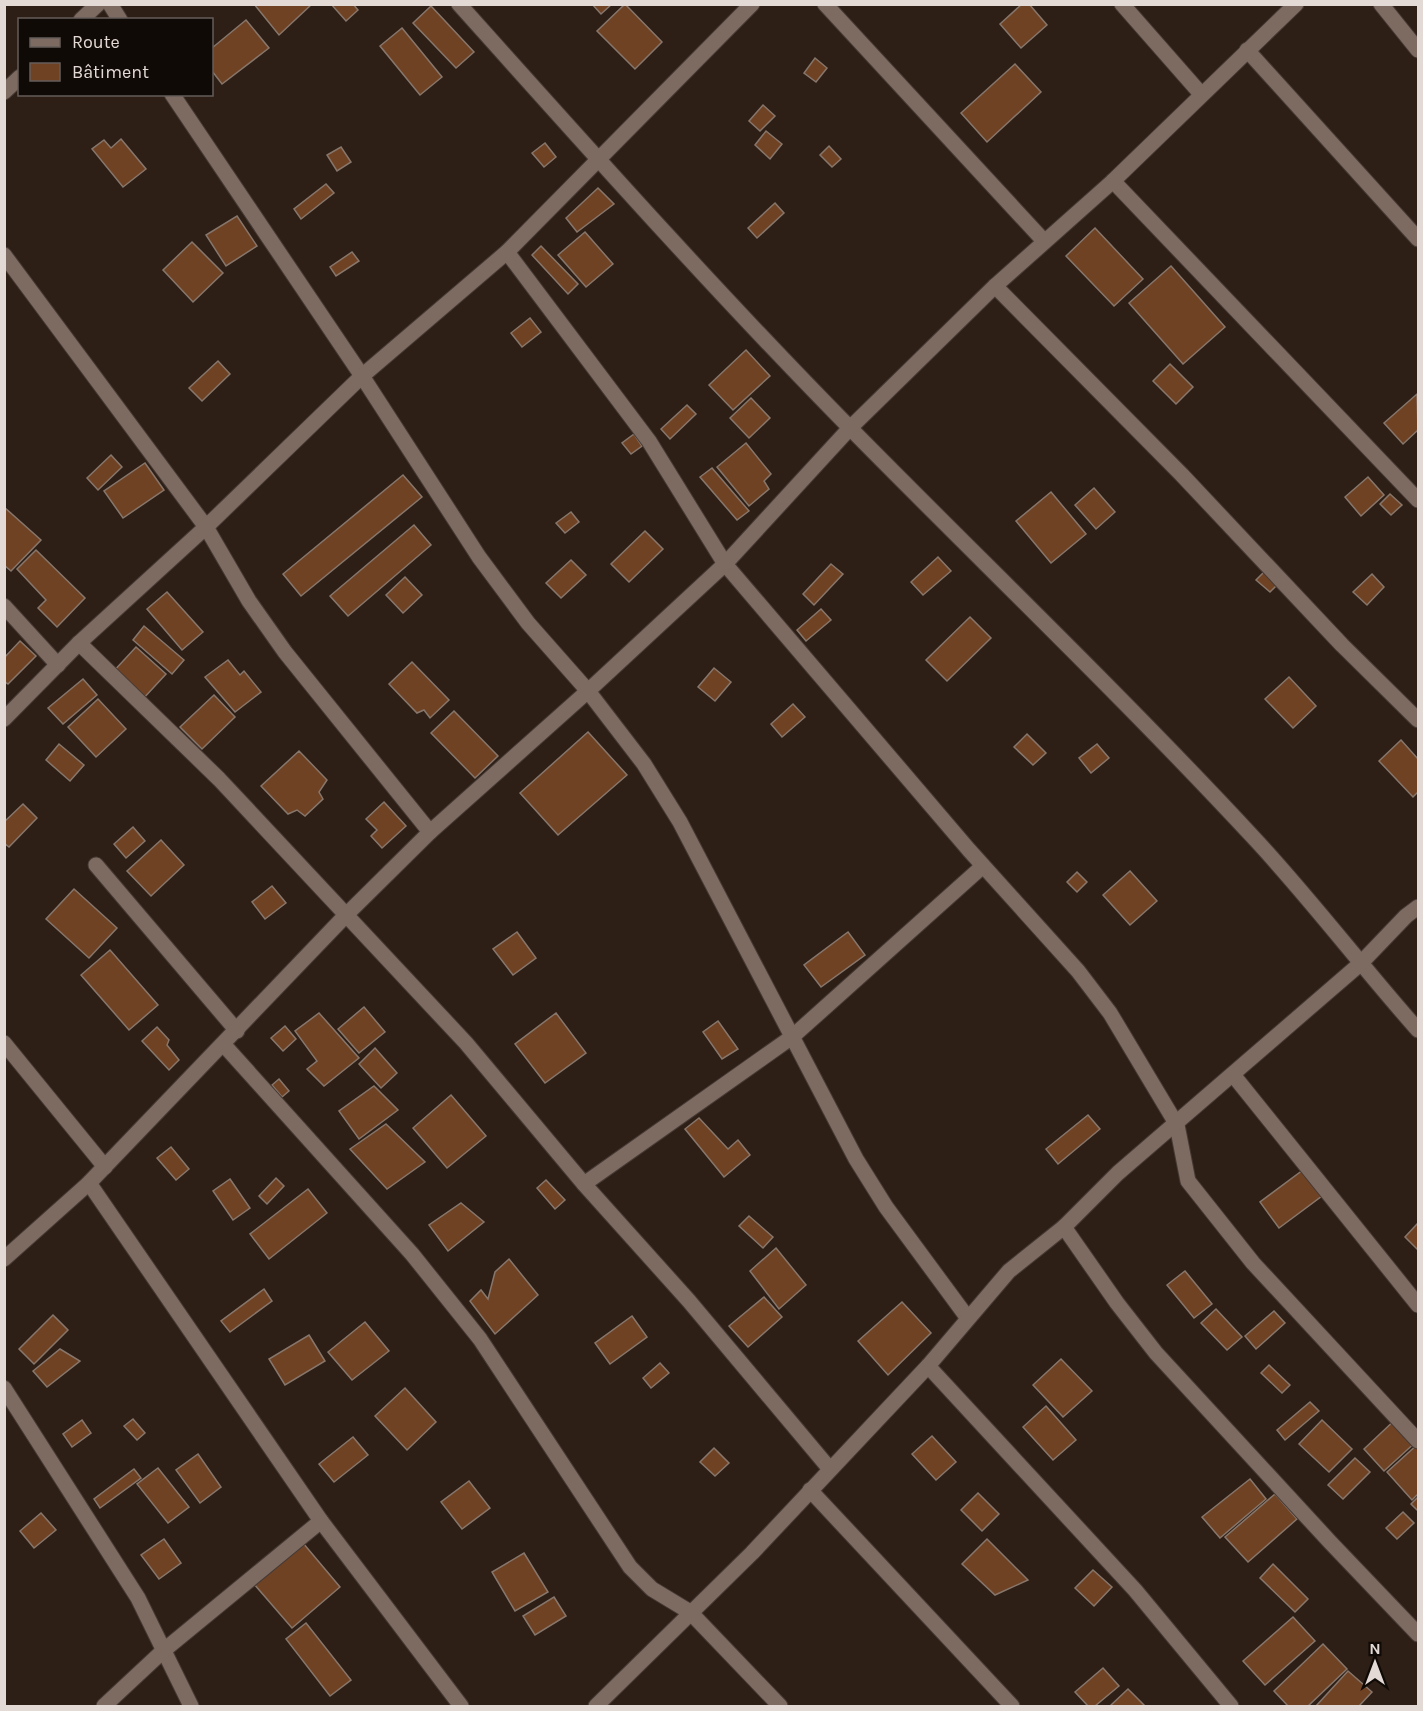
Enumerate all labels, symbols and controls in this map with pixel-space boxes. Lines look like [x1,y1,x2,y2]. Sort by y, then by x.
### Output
legend [18,18,213,96]
text: Route [72,31,120,53]
text: Bâtiment [72,61,149,83]
north arrow [1345,1633,1405,1693]
text: N [1369,1639,1381,1658]

